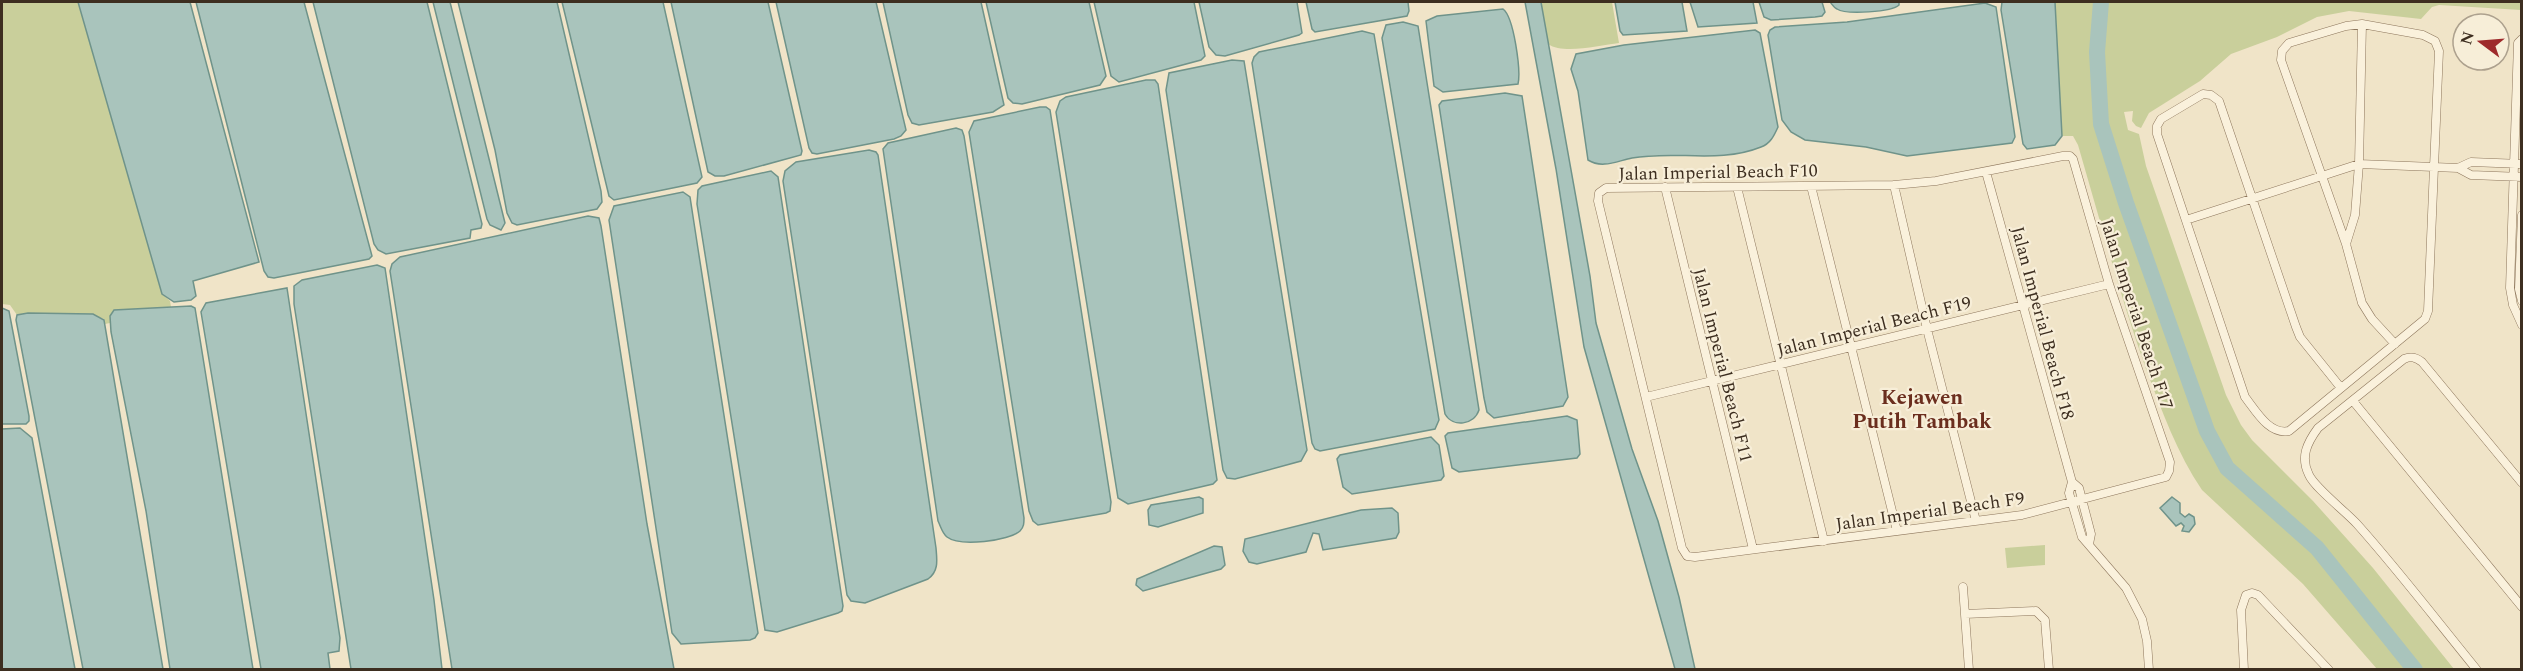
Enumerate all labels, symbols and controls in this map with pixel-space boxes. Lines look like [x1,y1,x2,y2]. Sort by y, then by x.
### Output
north arrow [2451,12,2511,72]
text: N [2454,29,2481,48]
street label: Jalan Imperial Beach F10 [1618,157,1818,188]
street label: Jalan Imperial Beach F17 [2093,215,2180,413]
street label: Jalan Imperial Beach F18 [2004,223,2081,423]
street label: Jalan Imperial Beach F11 [1685,265,1760,465]
street label: Jalan Imperial Beach F19 [1774,289,1974,364]
district label: Kejawen Putih Tambak [1852,382,1992,438]
street label: Jalan Imperial Beach F9 [1834,485,2026,538]

